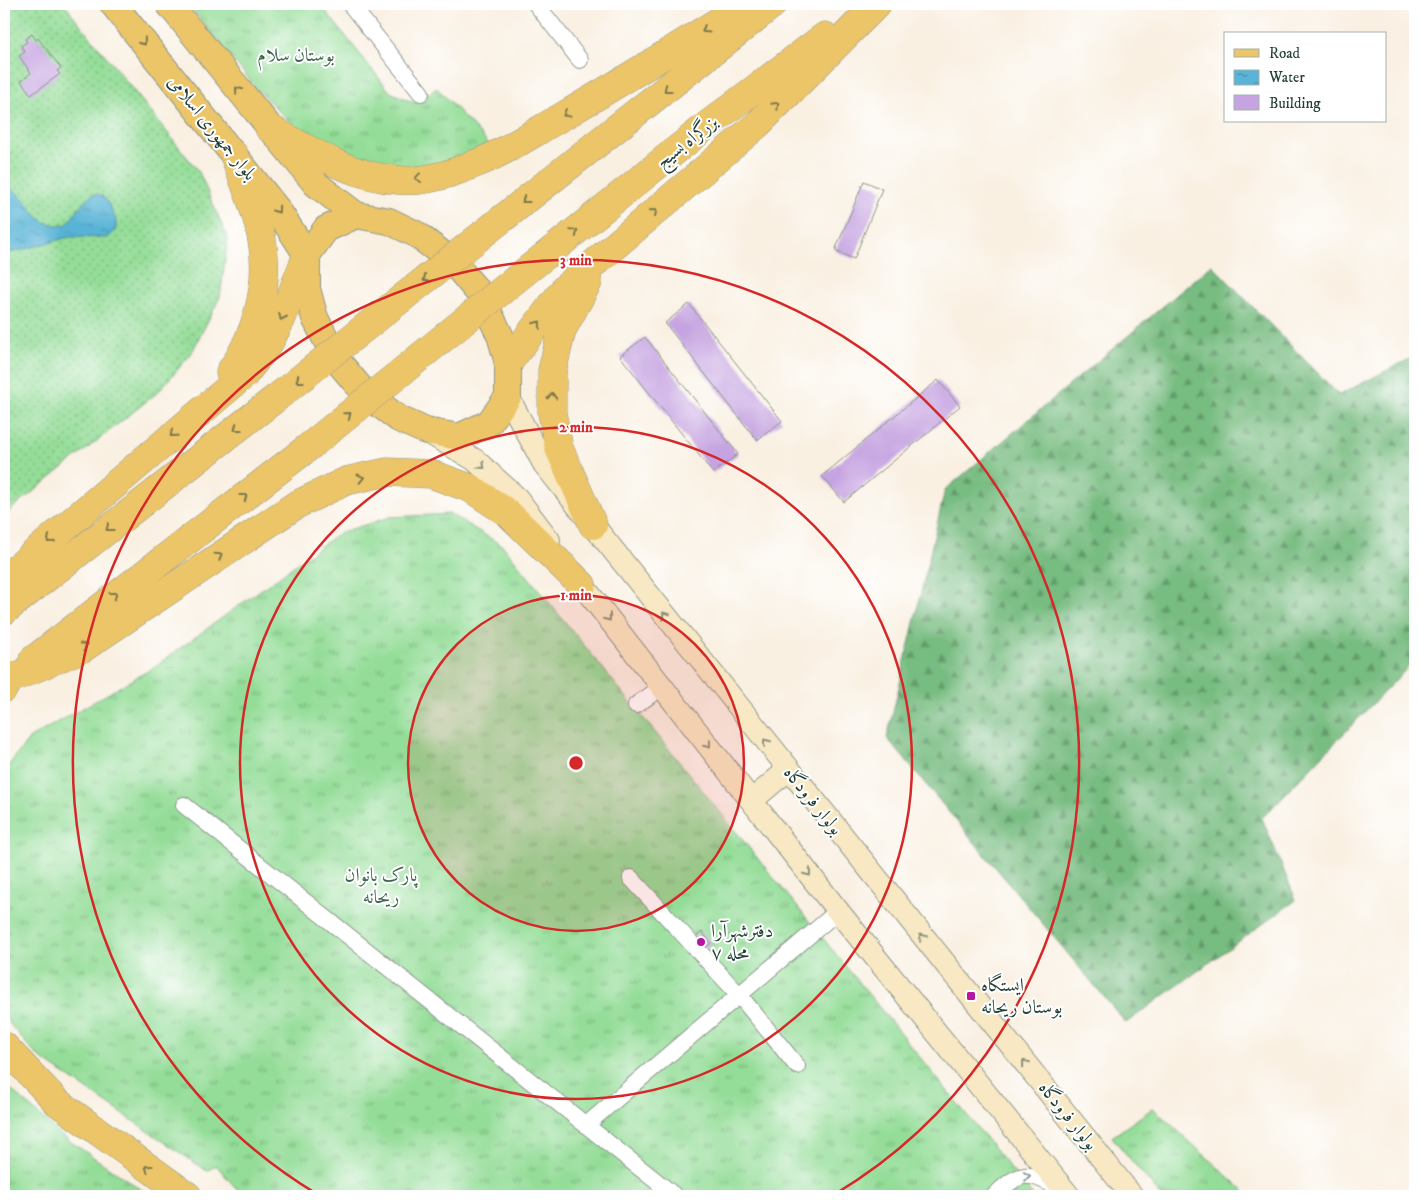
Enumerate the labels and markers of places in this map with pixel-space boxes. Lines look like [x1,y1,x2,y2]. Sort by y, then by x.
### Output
centre of rings [567,754,585,772]
place label: دفترشهرآرا محله ۷ [711,920,773,965]
marker: دفترشهرآرا محله ۷ [695,936,707,948]
place label: ایستگاه بوستان ریحانه [981,972,1062,1019]
marker: ایستگاه بوستان ریحانه [965,990,977,1002]

